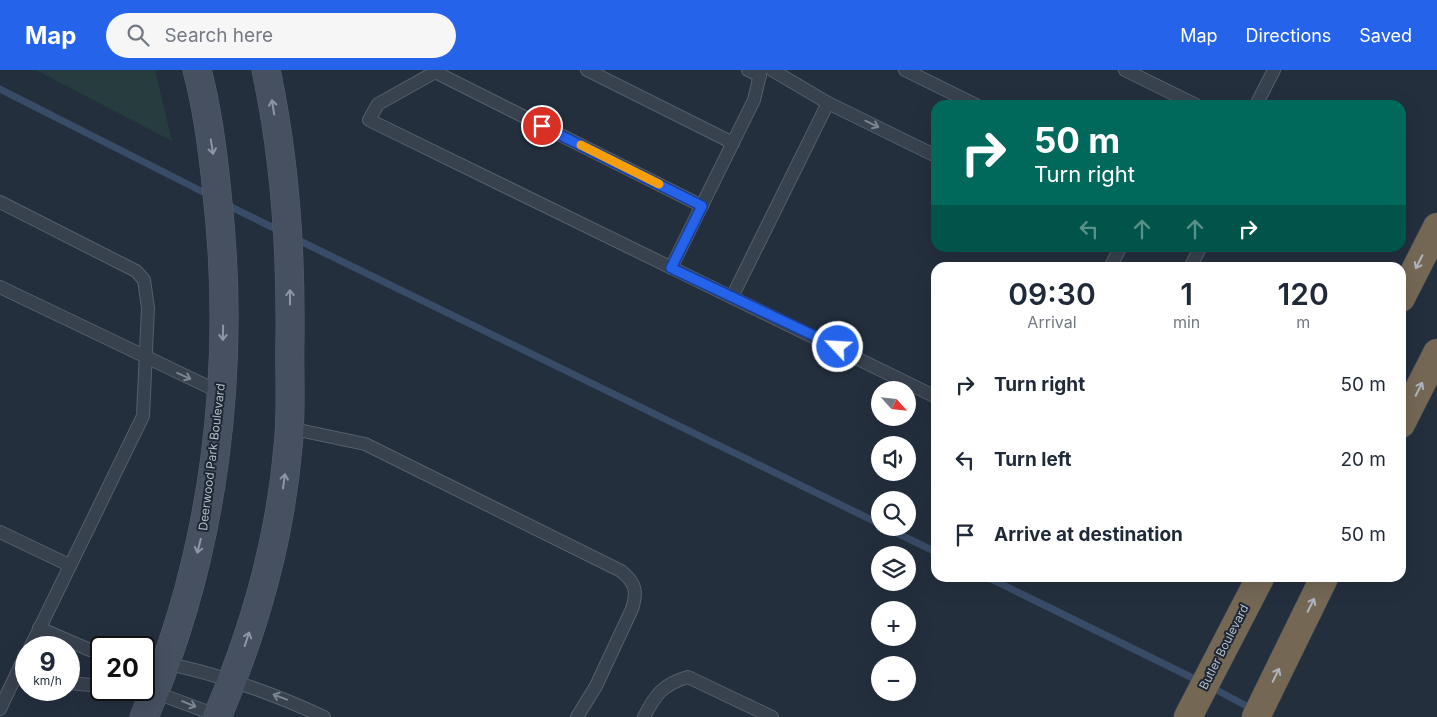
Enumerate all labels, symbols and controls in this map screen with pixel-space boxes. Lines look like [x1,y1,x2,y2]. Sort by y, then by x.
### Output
search box [106,13,456,58]
text: Map [25,21,76,50]
icon: search [124,21,152,49]
text: Search here [164,24,273,47]
text: Map [1180,25,1218,46]
text: Directions [1246,25,1331,46]
text: Saved [1359,25,1412,46]
one-way arrow [268,100,278,116]
pin [521,105,563,147]
icon: arrive [528,112,556,140]
text: 50 m [1034,119,1120,161]
one-way arrow [864,120,879,129]
icon: right [951,120,1016,185]
one-way arrow [207,138,217,154]
text: Turn right [1034,161,1135,187]
icon: left [1075,215,1103,243]
icon: ahead [1128,215,1156,243]
icon: ahead [1181,215,1209,243]
icon: right [1234,215,1262,243]
one-way arrow [1414,255,1424,270]
text: 09:30 [1008,276,1096,312]
text: 1 [1180,276,1193,312]
text: 120 [1278,276,1329,312]
one-way arrow [285,289,295,306]
text: Arrival [1027,312,1077,332]
text: min [1173,312,1200,332]
text: m [1296,312,1310,332]
position arrow [811,320,863,372]
one-way arrow [218,324,228,340]
one-way arrow [176,371,191,381]
icon: right [951,371,979,399]
text: Turn right [994,373,1085,396]
text: 50 m [1340,373,1386,396]
north arrow [871,381,916,426]
map controls [871,381,916,701]
one-way arrow [1414,381,1424,396]
street label: Deerwood Park Boulevard [195,383,228,531]
button: sound [871,436,916,481]
icon: left [951,446,979,474]
text: Turn left [994,448,1072,471]
text: 20 m [1340,448,1386,471]
one-way arrow [279,473,289,489]
button: search [871,491,916,536]
icon: arrive [951,521,979,549]
text: Arrive at destination [994,523,1183,546]
text: 50 m [1340,523,1386,546]
one-way arrow [194,537,203,553]
button: layers [871,546,916,591]
one-way arrow [1306,598,1316,613]
button: + [871,601,916,646]
street label: Butler Boulevard [1196,602,1251,692]
one-way arrow [243,632,252,647]
speed limit sign: 20 [90,636,155,701]
text: 9 [39,647,56,677]
button: − [871,656,916,701]
one-way arrow [1272,668,1281,683]
text: km/h [33,673,62,688]
one-way arrow [272,692,288,701]
one-way arrow [180,700,196,709]

